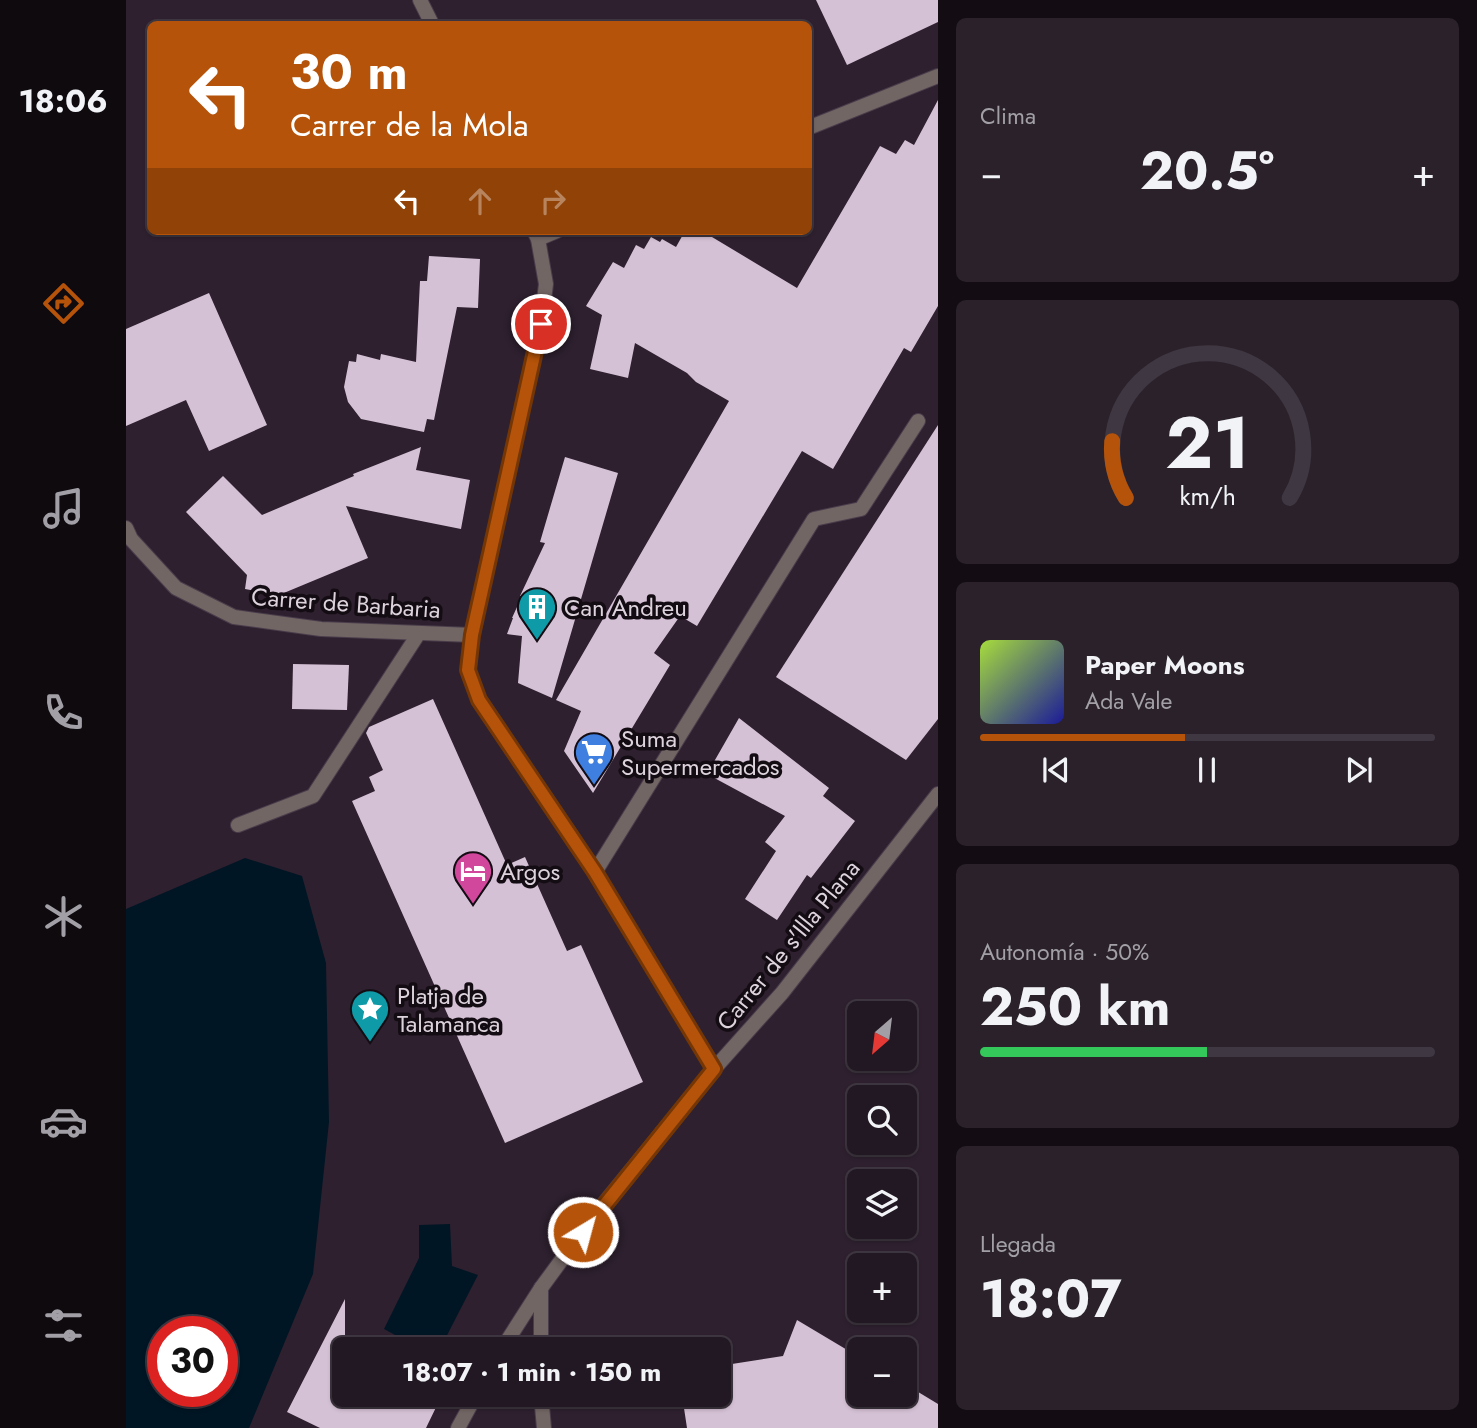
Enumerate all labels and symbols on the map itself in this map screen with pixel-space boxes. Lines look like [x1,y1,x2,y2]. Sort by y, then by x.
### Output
pin [511,294,571,354]
street label: Carrer de Barbaria [250,579,442,627]
building icon: Can Andreu [516,586,558,641]
place label: Can Andreu [564,590,687,625]
place label: Suma Supermercados [621,721,779,784]
supermarket icon: Suma Supermercados [573,731,615,786]
hotel icon: Argos [452,850,494,905]
street label: Carrer de s'Illa Plana [708,852,868,1038]
place label: Argos [500,854,560,889]
place label: Platja de Talamanca [397,978,500,1041]
place icon: Platja de Talamanca [349,988,391,1043]
north arrow [847,1001,917,1071]
position arrow [546,1195,620,1269]
speed limit sign: 30 [147,1316,238,1407]

